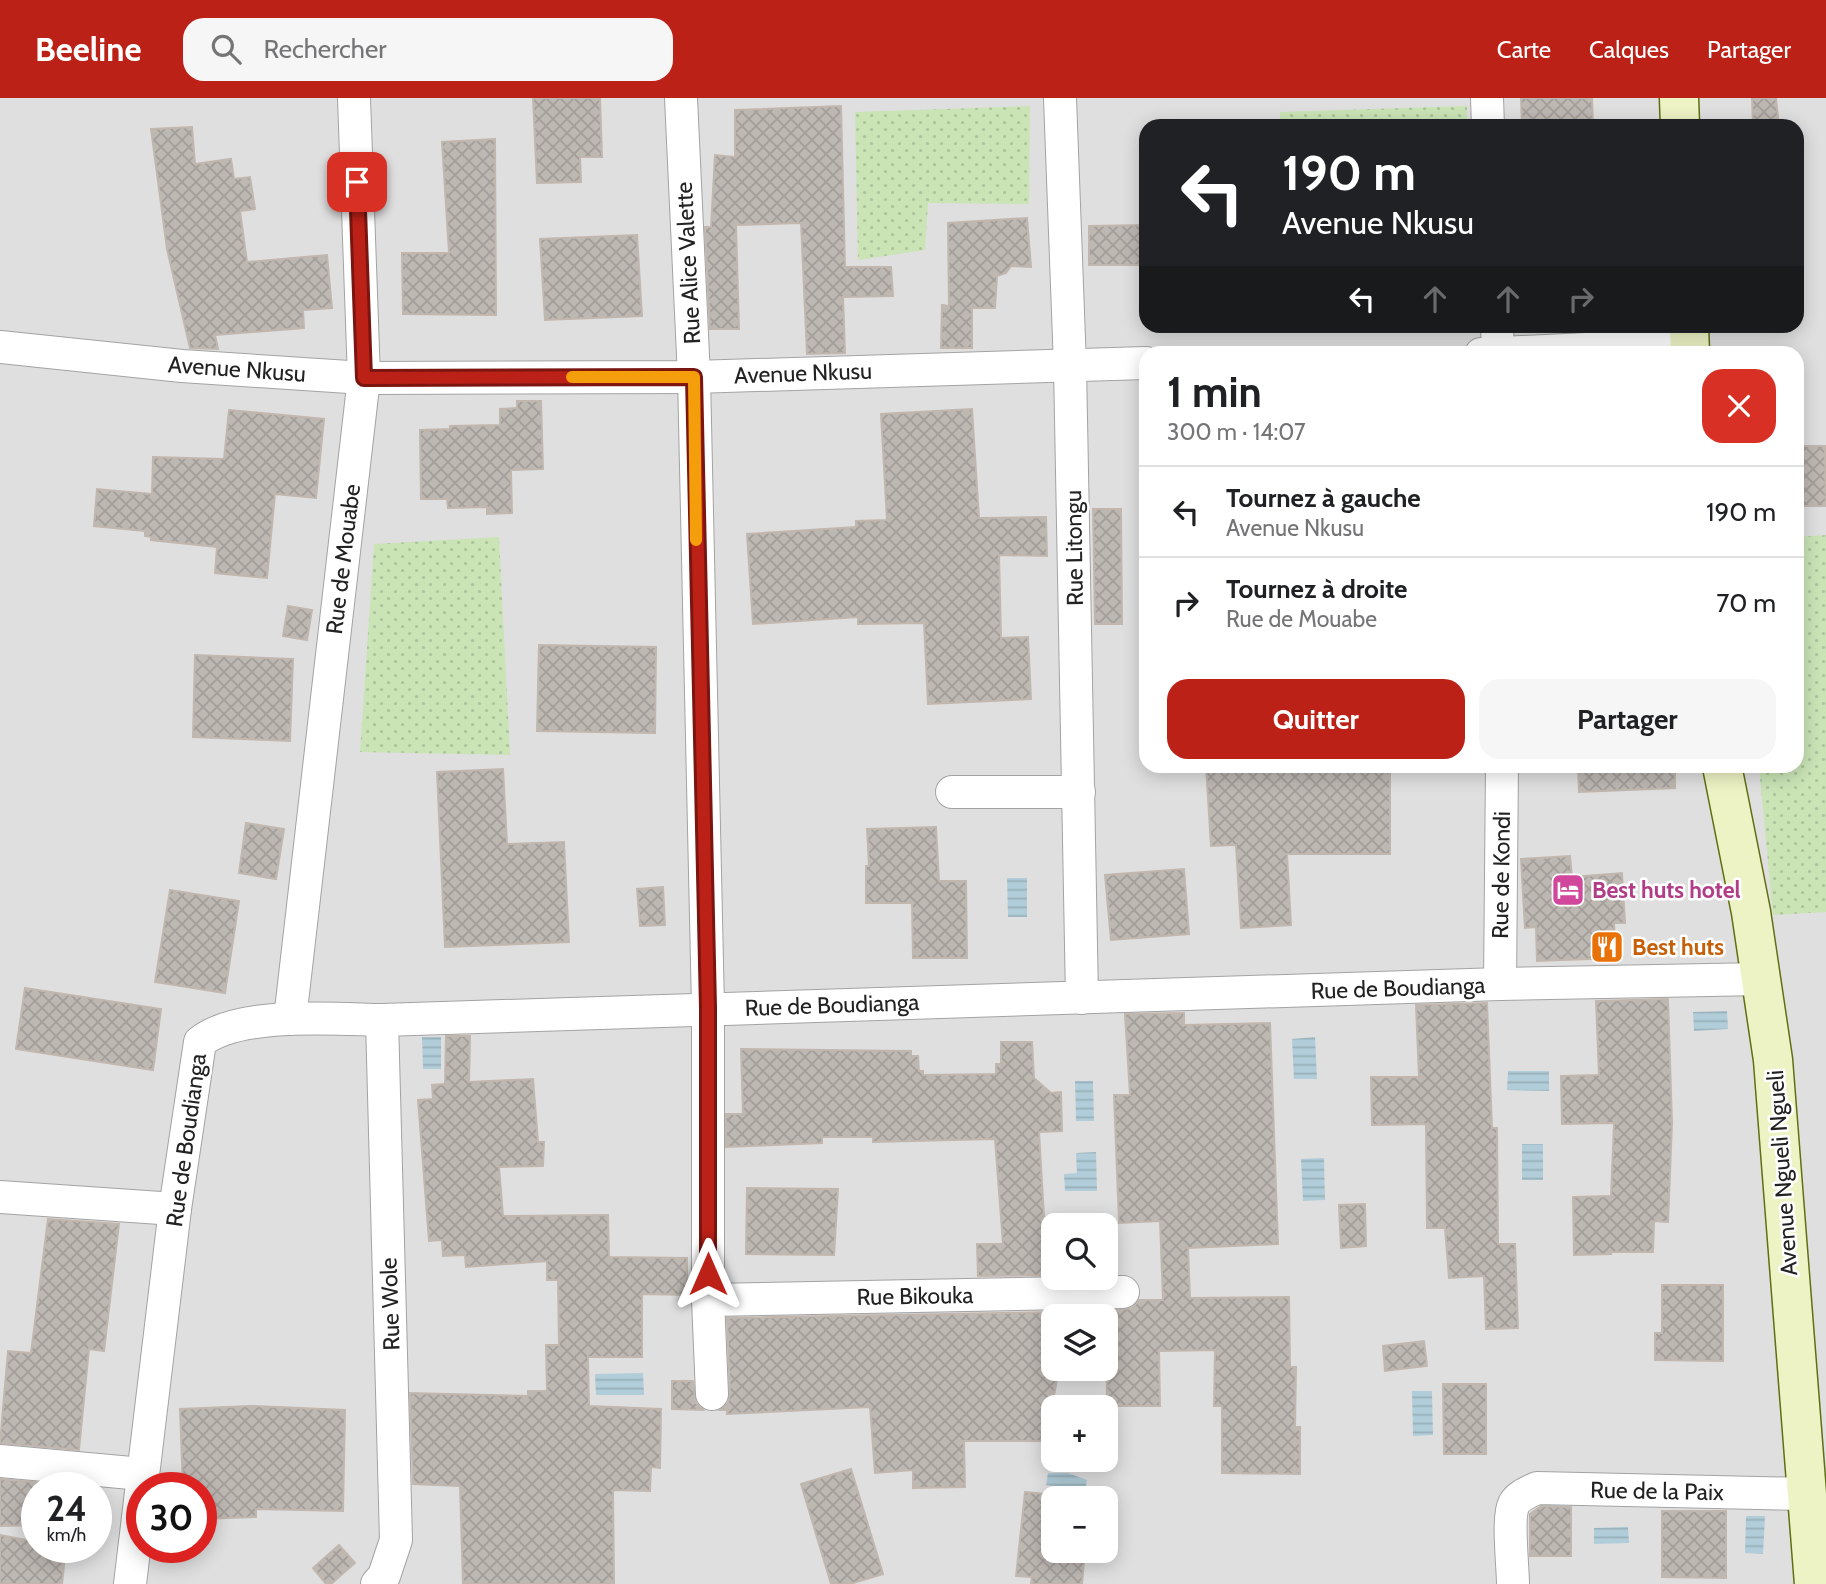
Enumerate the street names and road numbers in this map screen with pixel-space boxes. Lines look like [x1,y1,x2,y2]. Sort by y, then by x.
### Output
street label: Rue Alice Valette [670,181,706,345]
street label: Avenue Nkusu [167,350,307,388]
street label: Avenue Nkusu [734,357,872,389]
street label: Rue de Mouabe [320,482,366,636]
street label: Rue Litongu [1059,490,1089,606]
street label: Rue de Kondi [1486,811,1516,939]
street label: Rue de Boudianga [1310,971,1486,1005]
street label: Rue de Boudianga [744,988,920,1022]
street label: Rue de Boudianga [160,1052,212,1228]
street label: Avenue Ngueli Ngueli [1761,1069,1803,1277]
street label: Rue Wole [374,1257,406,1351]
street label: Rue Bikouka [856,1281,974,1311]
street label: Rue de la Paix [1590,1476,1724,1506]

